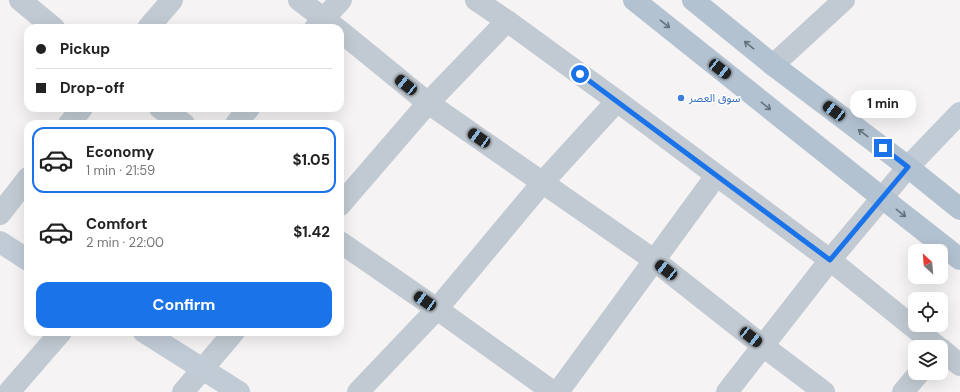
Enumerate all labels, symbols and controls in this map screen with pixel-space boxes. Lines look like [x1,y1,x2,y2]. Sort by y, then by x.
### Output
one-way arrow [659,20,670,29]
text: Pickup [60,39,110,59]
one-way arrow [743,41,754,50]
car [707,57,733,81]
route start [571,65,589,83]
car [393,73,419,97]
text: Drop-off [60,78,125,98]
callout: 1 min [850,90,916,118]
place label: سوق العصر [688,91,741,105]
marker: سوق العصر [676,93,686,103]
text: 1 min [867,95,899,112]
car [821,99,847,123]
one-way arrow [761,101,772,110]
car [466,126,492,150]
one-way arrow [858,129,869,137]
route end [874,139,892,157]
icon: car [38,142,74,178]
text: Economy [86,142,154,162]
text: $1.05 [292,150,330,170]
text: 1 min · 21:59 [86,162,155,179]
one-way arrow [895,208,906,217]
icon: car [38,214,74,250]
text: Comfort [86,214,147,234]
text: $1.42 [293,222,330,242]
text: 2 min · 22:00 [86,234,164,251]
north arrow [908,244,948,284]
map controls [908,244,948,380]
car [653,258,679,282]
button: Confirm [36,282,332,328]
car [412,289,438,313]
button: locate [908,292,948,332]
car [738,325,764,349]
button: layers [908,340,948,380]

